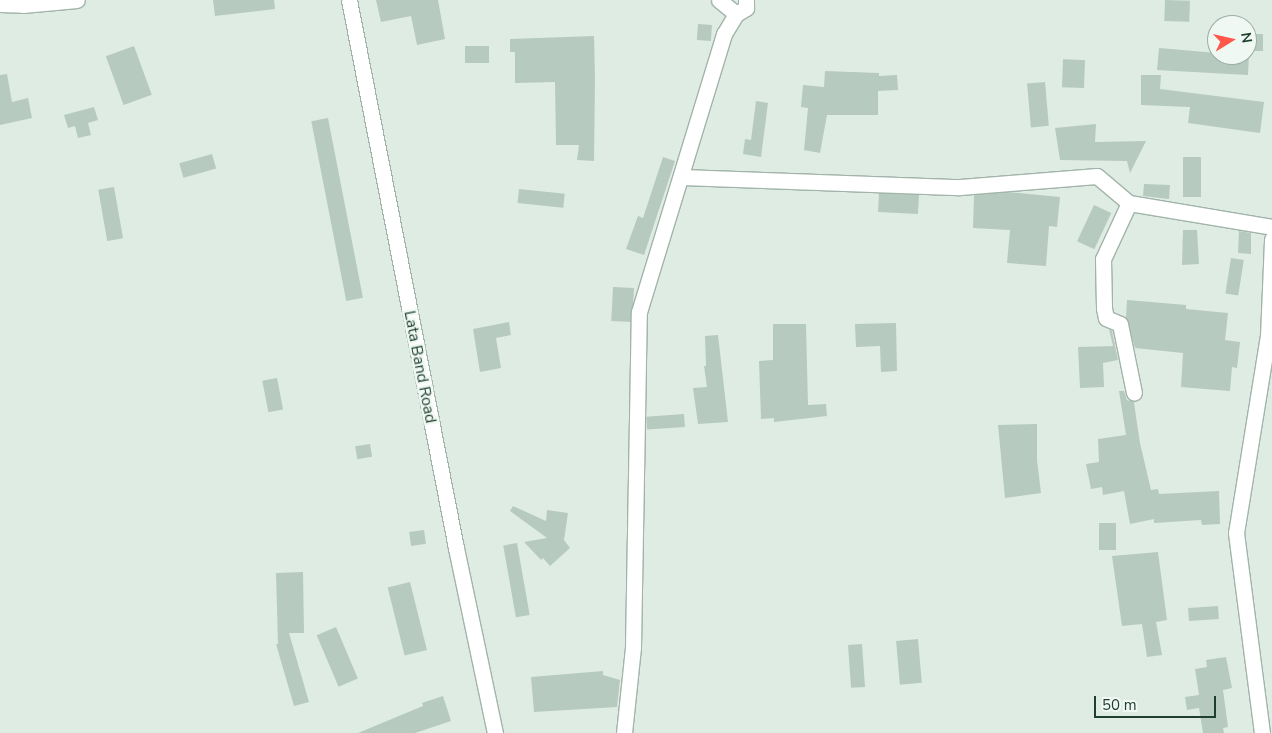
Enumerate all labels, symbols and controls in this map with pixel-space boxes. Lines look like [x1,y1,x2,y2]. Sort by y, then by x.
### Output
north arrow [1207,15,1257,65]
text: N [1236,31,1257,44]
street label: Lata Band Road [400,309,440,425]
scale bar [1097,686,1220,718]
text: 50 m [1102,695,1137,715]

